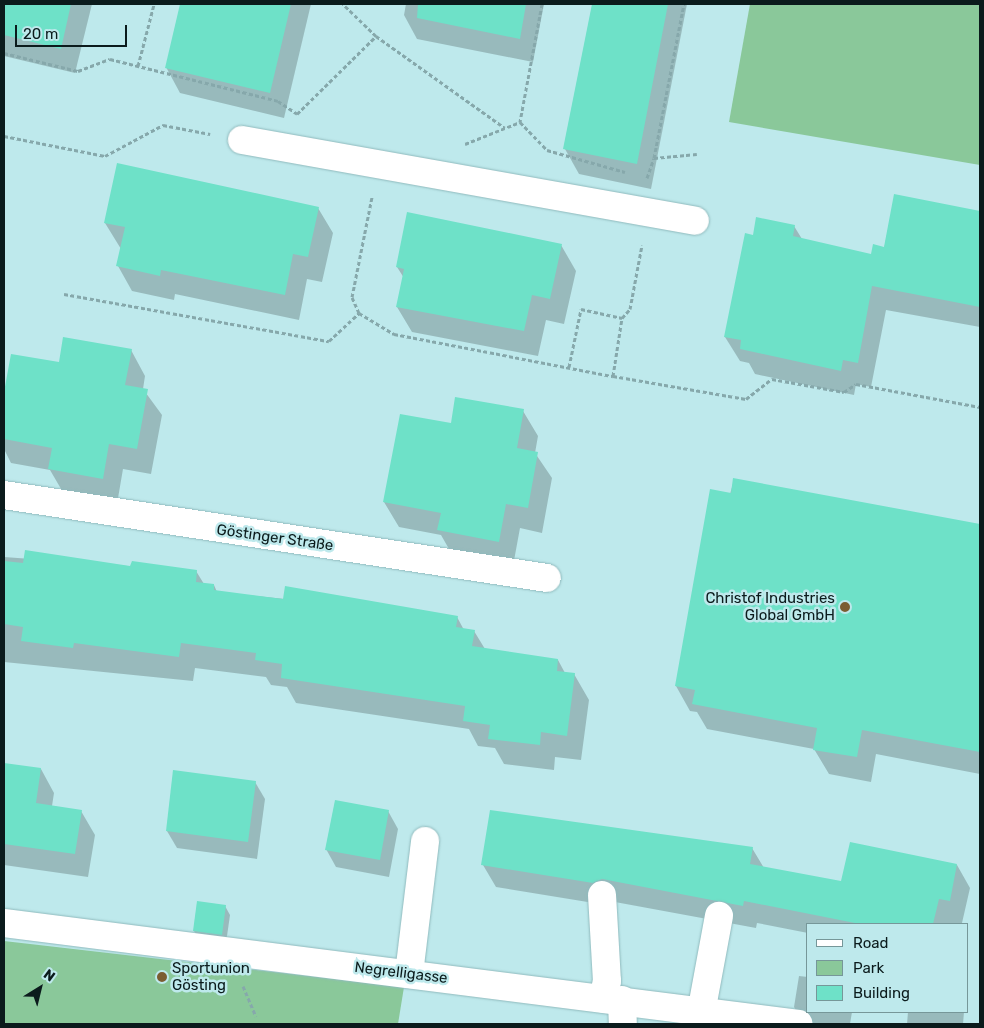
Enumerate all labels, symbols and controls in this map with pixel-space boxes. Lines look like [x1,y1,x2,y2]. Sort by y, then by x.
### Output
scale bar [18,15,130,47]
text: 20 m [23,25,58,43]
street label: Göstinger Straße [215,521,335,555]
place label: Christof Industries Global GmbH [705,589,835,624]
marker: Christof Industries Global GmbH [839,601,851,613]
legend [806,923,969,1013]
text: Road [853,934,889,952]
street label: Negrelligasse [353,958,449,988]
place label: Sportunion Gösting [172,959,250,994]
text: Park [853,959,884,977]
north arrow [15,963,65,1013]
text: N [40,966,58,985]
marker: Sportunion Gösting [156,971,168,983]
text: Building [853,984,910,1002]

